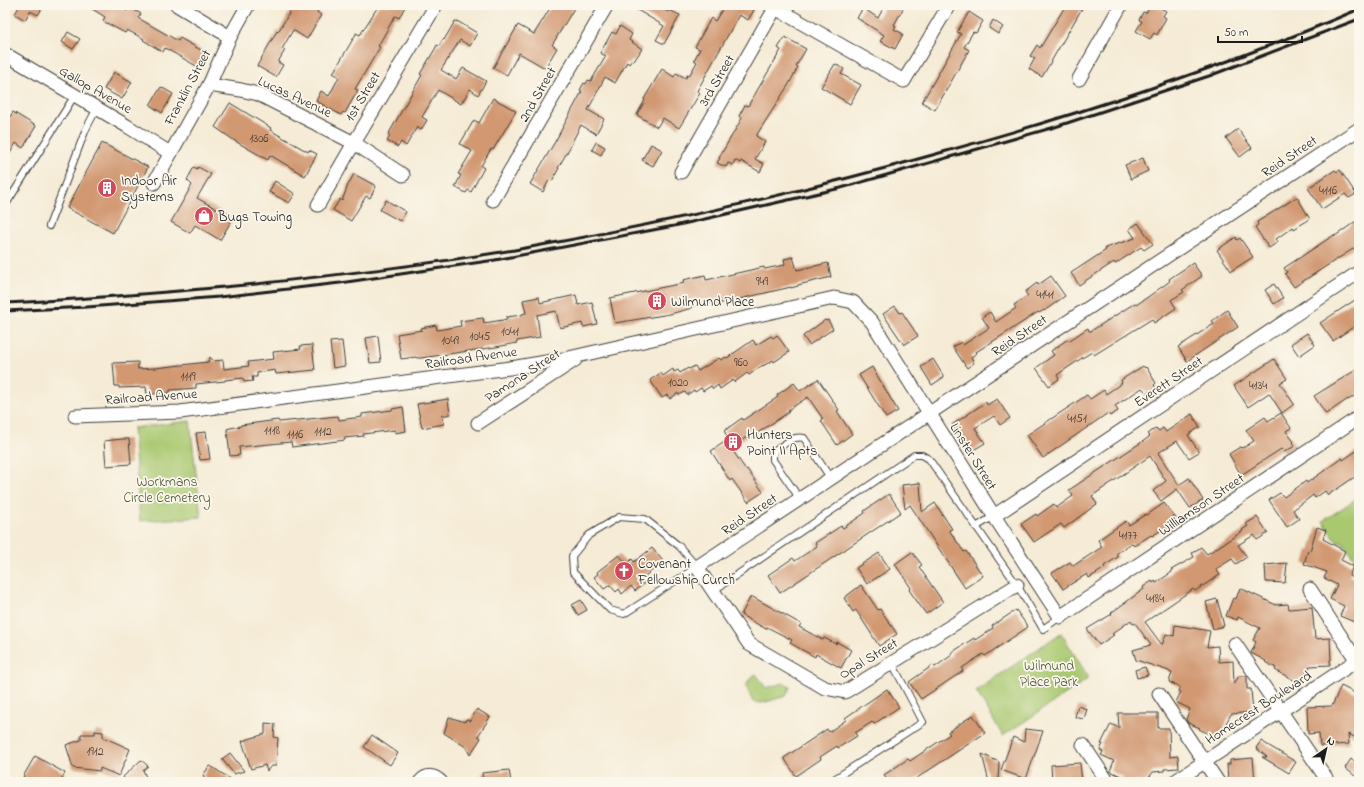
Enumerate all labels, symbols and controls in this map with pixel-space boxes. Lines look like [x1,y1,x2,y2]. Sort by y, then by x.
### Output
scale bar [1218,18,1302,44]
text: 50 m [1224,24,1248,42]
street label: Franklin Street [159,46,217,130]
street label: 3rd Street [694,51,741,111]
street label: Gallop Avenue [55,61,136,120]
street label: 2nd Street [514,63,563,126]
street label: 1st Street [340,68,387,126]
street label: Lucas Avenue [254,71,335,124]
house number: 1306 [249,130,269,148]
street label: Reid Street [1258,131,1322,184]
place label: Indoor Air Systems [121,171,178,209]
building icon: Indoor Air Systems [96,177,118,199]
house number: 4116 [1319,182,1338,200]
shop icon: Bugs Towing [193,205,215,227]
place label: Bugs Towing [217,207,292,229]
house number: 949 [756,273,768,291]
house number: 4141 [1036,286,1054,304]
building icon: Wilmund Place [646,290,668,312]
place label: Wilmund Place [671,292,755,313]
street label: Reid Street [988,310,1052,363]
house number: 1041 [501,323,519,341]
house number: 1045 [470,328,491,346]
house number: 1049 [441,332,459,350]
street label: Railroad Avenue [424,342,519,375]
street label: Pamona Street [481,344,565,409]
street label: Everett Street [1130,351,1208,413]
house number: 960 [734,354,748,372]
house number: 1119 [180,368,196,386]
house number: 1020 [668,374,688,392]
house number: 4134 [1249,377,1267,395]
street label: Railroad Avenue [104,384,199,411]
house number: 4151 [1067,410,1087,428]
street label: Linster Street [944,419,1002,495]
house number: 1118 [264,422,280,440]
house number: 1112 [314,423,332,441]
place label: Hunters Point II Apts [747,425,817,462]
house number: 1116 [287,426,304,444]
building icon: Hunters Point II Apts [722,431,744,453]
street label: Williamson Street [1155,468,1249,542]
park label: Workmans Circle Cemetery [123,472,211,510]
street label: Reid Street [718,489,782,542]
house number: 4177 [1119,527,1137,545]
place label: Covenant Fellowship Curch [637,554,735,591]
church icon: Covenant Fellowship Curch [613,560,635,582]
house number: 4184 [1146,590,1164,608]
street label: Opal Street [835,633,903,685]
park label: Wilmund Place Park [1020,656,1079,693]
street label: Homecrest Boulevard [1201,666,1316,751]
north arrow [1306,729,1346,769]
text: N [1323,733,1339,750]
house number: 1912 [86,743,104,761]

